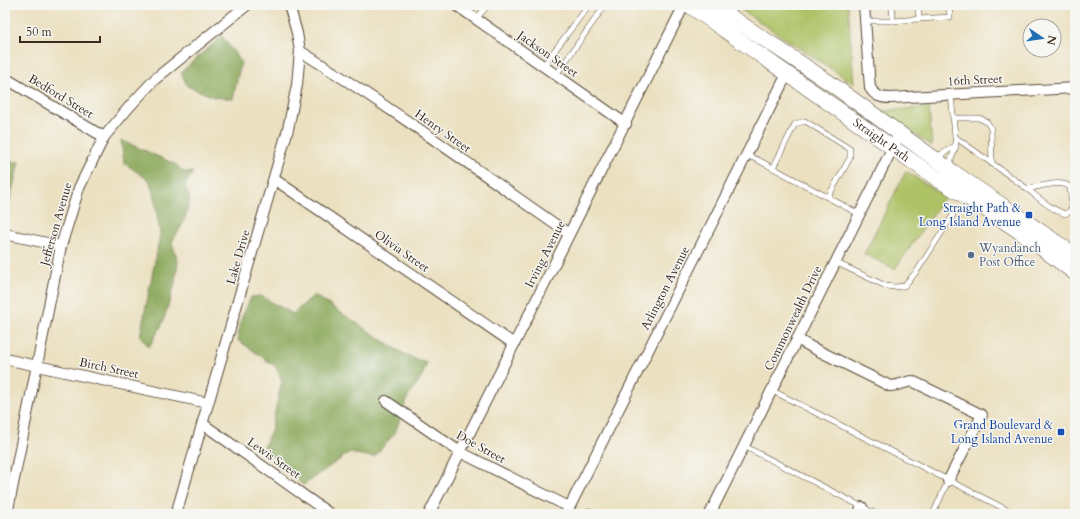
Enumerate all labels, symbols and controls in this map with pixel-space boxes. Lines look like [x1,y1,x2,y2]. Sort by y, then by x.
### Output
scale bar [20,18,100,44]
north arrow [1022,18,1062,58]
text: 50 m [26,24,53,40]
street label: Jackson Street [513,26,582,81]
text: N [1043,34,1060,47]
street label: Bedford Street [26,70,97,122]
street label: 16th Street [947,71,1003,89]
street label: Henry Street [412,106,474,156]
street label: Straight Path [850,114,913,165]
street label: Jefferson Avenue [36,180,76,269]
place label: Straight Path & Long Island Avenue [919,200,1021,230]
marker: Straight Path & Long Island Avenue [1024,210,1034,220]
street label: Irving Avenue [521,218,569,290]
street label: Olivia Street [371,226,433,276]
street label: Lake Drive [223,228,253,286]
place label: Wyandanch Post Office [978,240,1041,270]
street label: Arlington Avenue [637,243,693,333]
marker: Wyandanch Post Office [966,250,976,260]
street label: Commonwealth Drive [761,263,825,373]
street label: Birch Street [78,354,140,382]
place label: Grand Boulevard & Long Island Avenue [951,417,1053,447]
street label: Doe Street [454,427,509,467]
marker: Grand Boulevard & Long Island Avenue [1056,427,1066,437]
street label: Lewis Street [244,434,304,482]

